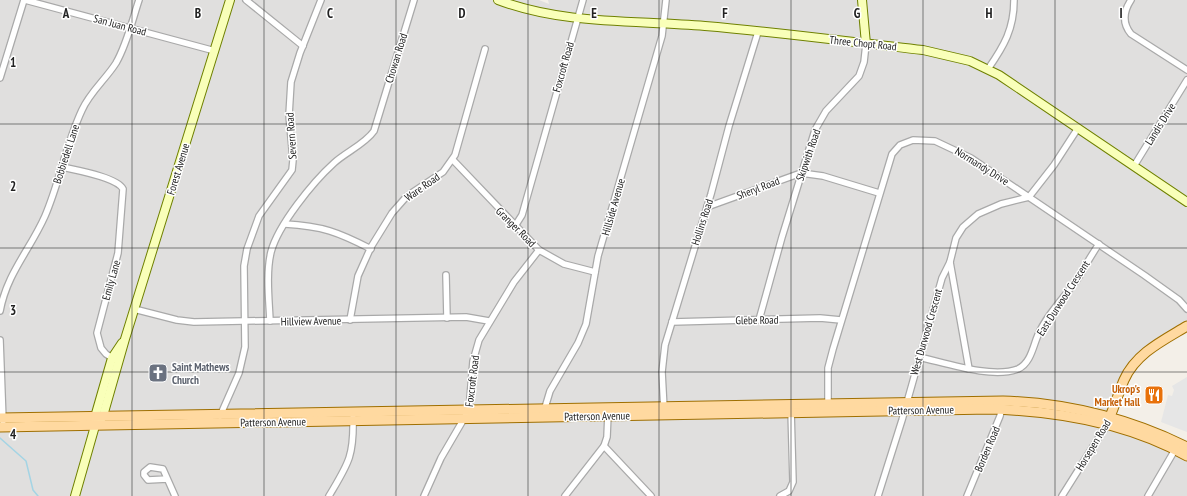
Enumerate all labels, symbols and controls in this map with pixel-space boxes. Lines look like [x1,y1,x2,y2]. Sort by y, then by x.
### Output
text: A [62,5,70,22]
text: B [195,5,201,22]
text: C [327,5,333,22]
text: D [459,5,466,22]
text: E [591,5,597,22]
text: F [722,5,728,22]
text: G [854,5,861,22]
text: H [986,5,993,22]
text: I [1119,5,1123,22]
street label: San Juan Road [92,11,148,39]
street label: Chowan Road [382,31,410,85]
street label: Three Chopt Road [829,33,898,54]
street label: Foxcroft Road [549,40,577,94]
text: 1 [10,54,16,71]
street label: Landis Drive [1142,100,1179,148]
street label: Severn Road [282,112,300,160]
street label: Bobbiedell Lane [50,122,82,185]
street label: Skipwith Road [793,127,823,183]
street label: Forest Avenue [163,141,193,197]
street label: Normandy Drive [952,144,1012,188]
street label: Ware Road [402,170,443,204]
street label: Sheryl Road [735,173,782,203]
street label: Hillside Avenue [598,176,628,237]
text: 2 [10,178,16,195]
street label: Hollins Road [688,197,716,247]
street label: Granger Road [493,204,539,250]
street label: Emily Lane [99,258,124,302]
street label: East Durwood Crescent [1033,258,1093,338]
street label: West Durwood Crescent [907,287,945,377]
text: 3 [10,302,16,319]
street label: Hillview Avenue [281,313,342,329]
street label: Glebe Road [735,313,779,327]
street label: Foxcroft Road [462,354,482,408]
place label: Saint Mathews Church [172,360,229,387]
church icon: Saint Mathews Church [147,362,169,384]
place label: Ukrop's Market Hall [1095,382,1140,409]
restaurant icon: Ukrop's Market Hall [1143,384,1165,406]
street label: Patterson Avenue [888,402,954,418]
street label: Patterson Avenue [564,408,630,424]
street label: Patterson Avenue [240,414,306,430]
street label: Horsepen Road [1072,417,1114,473]
street label: Borden Road [971,424,1003,474]
text: 4 [10,426,17,443]

